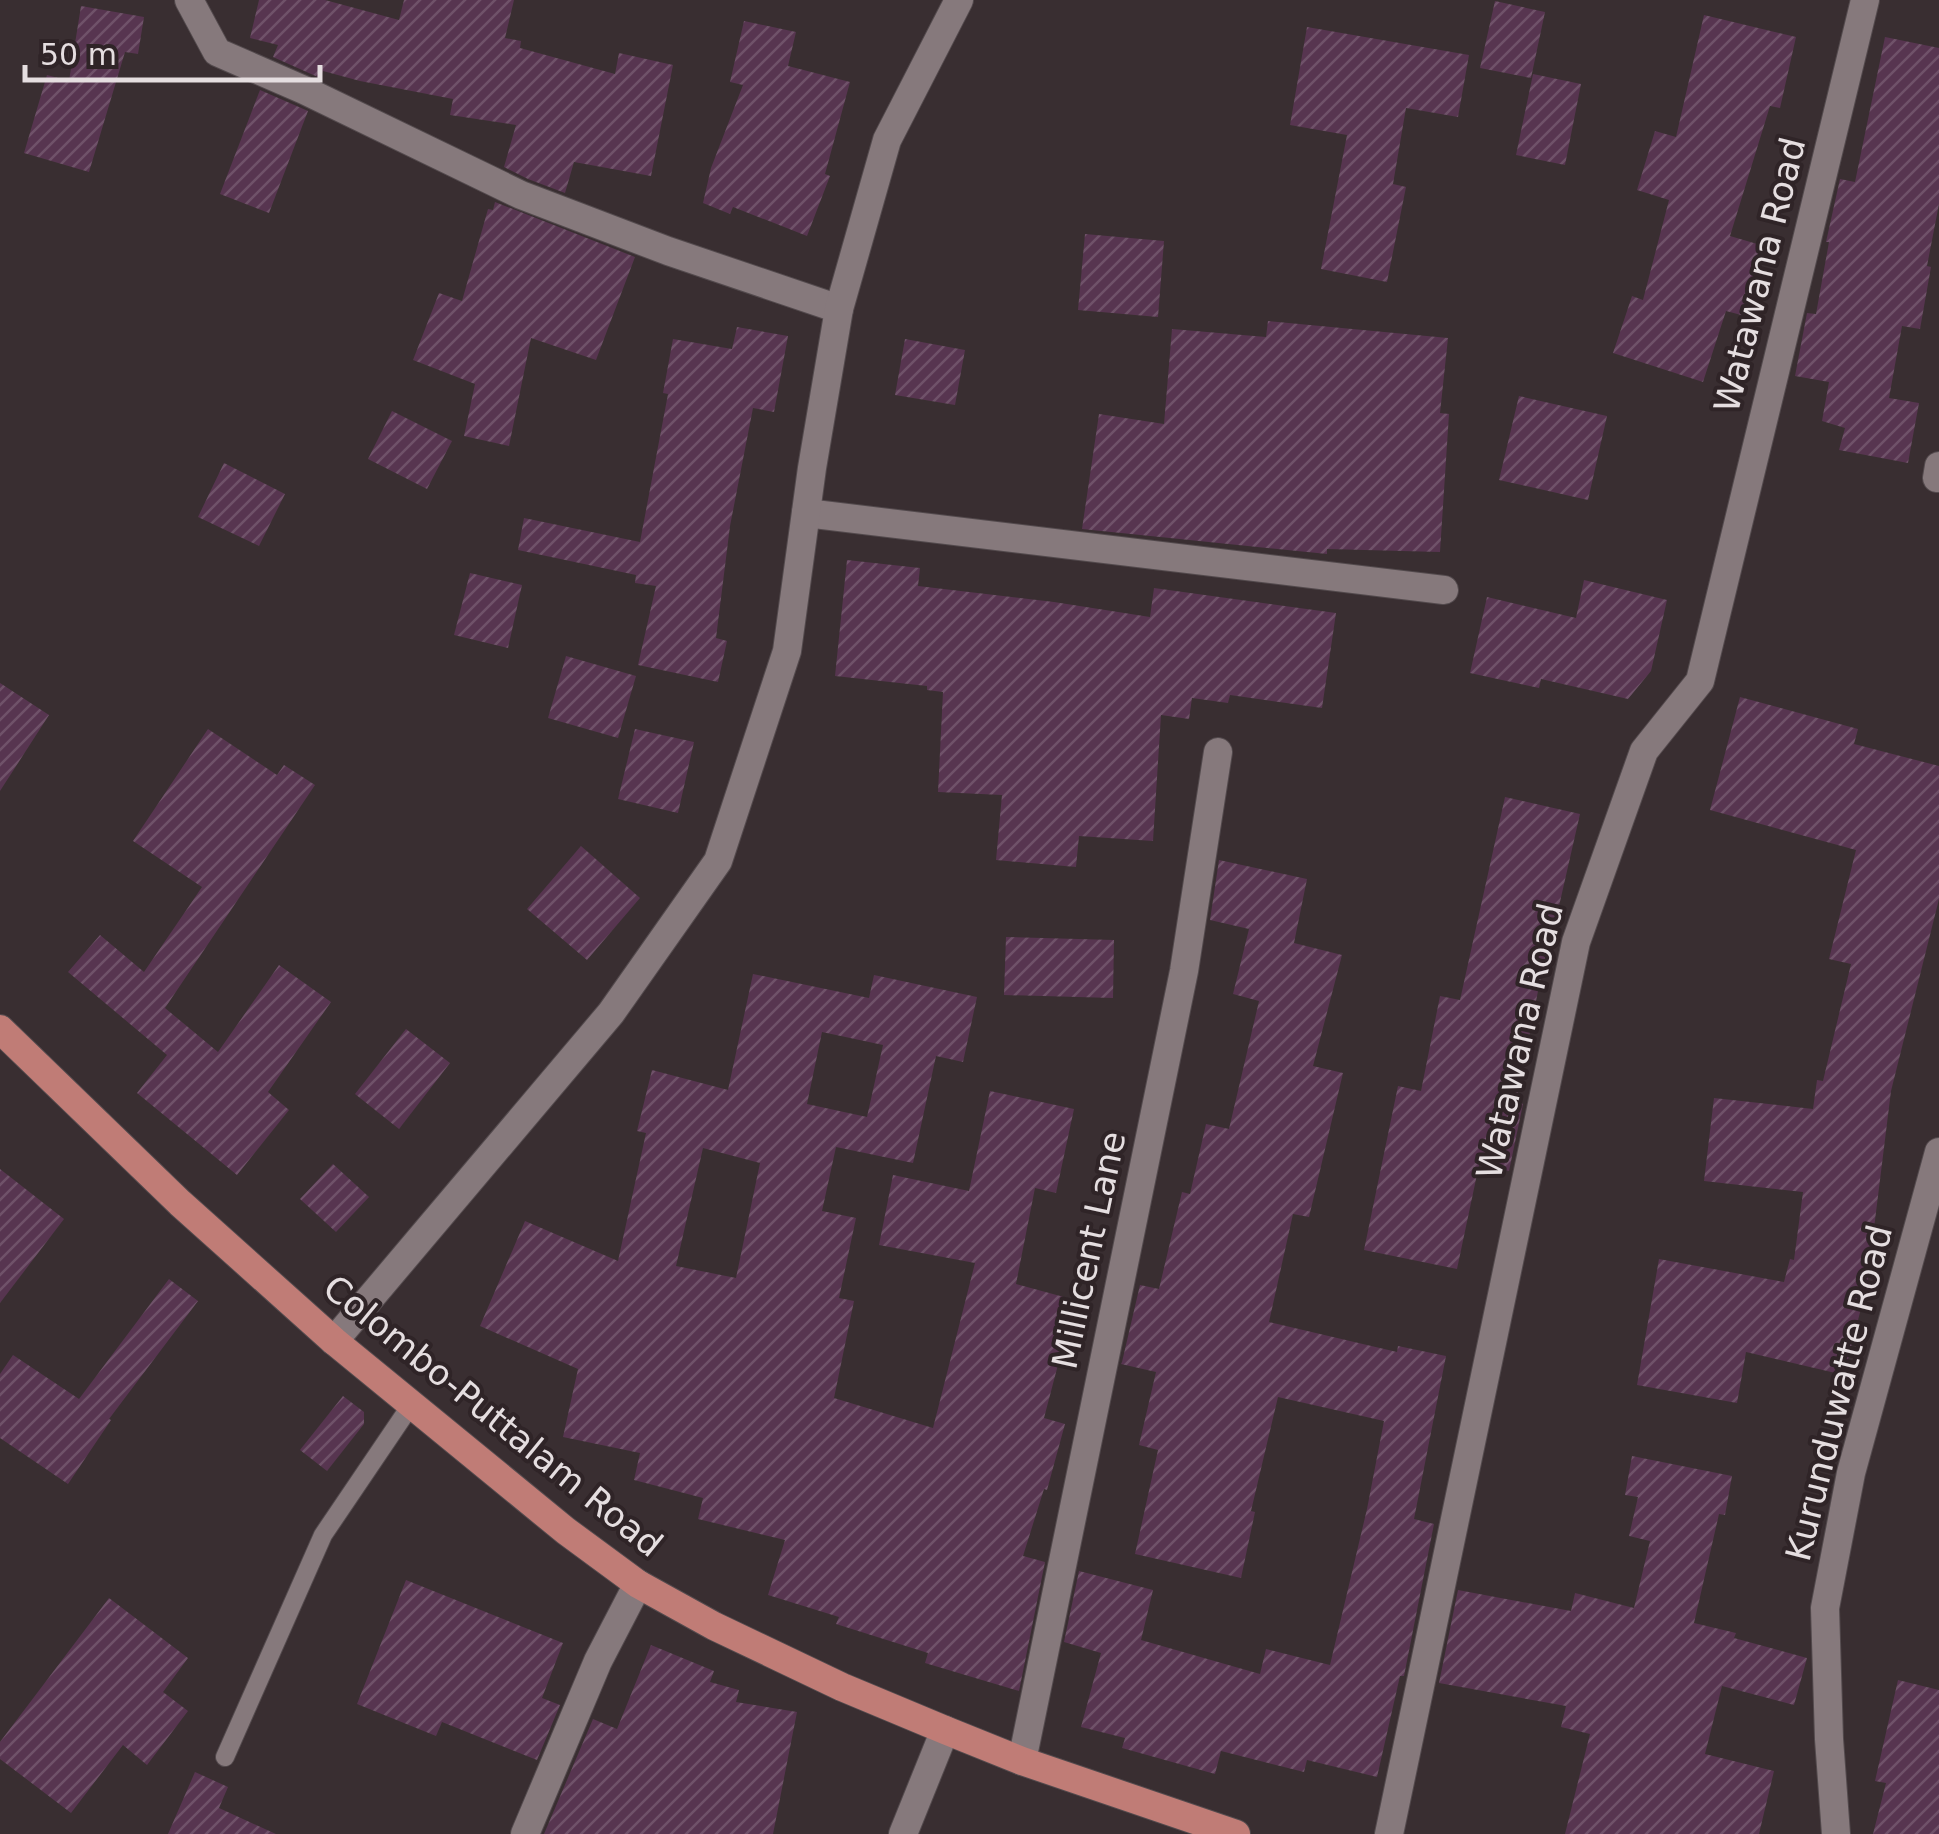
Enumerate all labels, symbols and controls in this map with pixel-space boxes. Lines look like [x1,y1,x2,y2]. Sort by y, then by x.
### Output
scale bar [25,20,320,82]
text: 50 m [40,37,117,72]
street label: Watawana Road [1707,134,1813,416]
street label: Watawana Road [1469,899,1571,1183]
street label: Millicent Lane [1044,1128,1134,1372]
street label: Kurunduwatte Road [1778,1221,1900,1565]
street label: Colombo-Puttalam Road [316,1267,670,1565]

